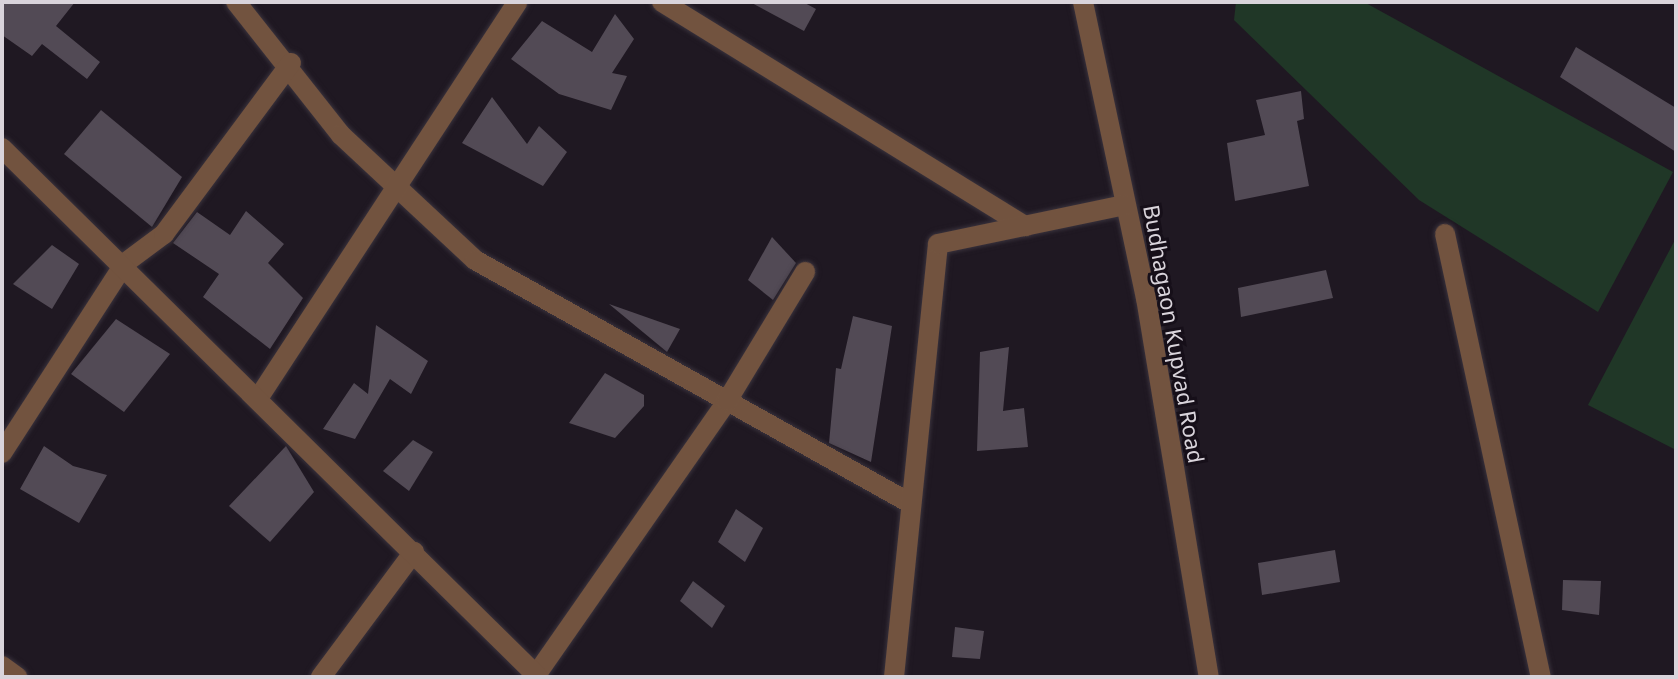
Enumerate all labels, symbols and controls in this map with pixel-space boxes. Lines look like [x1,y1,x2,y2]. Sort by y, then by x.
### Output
street label: Budhagaon Kupvad Road [1138,203,1210,465]

